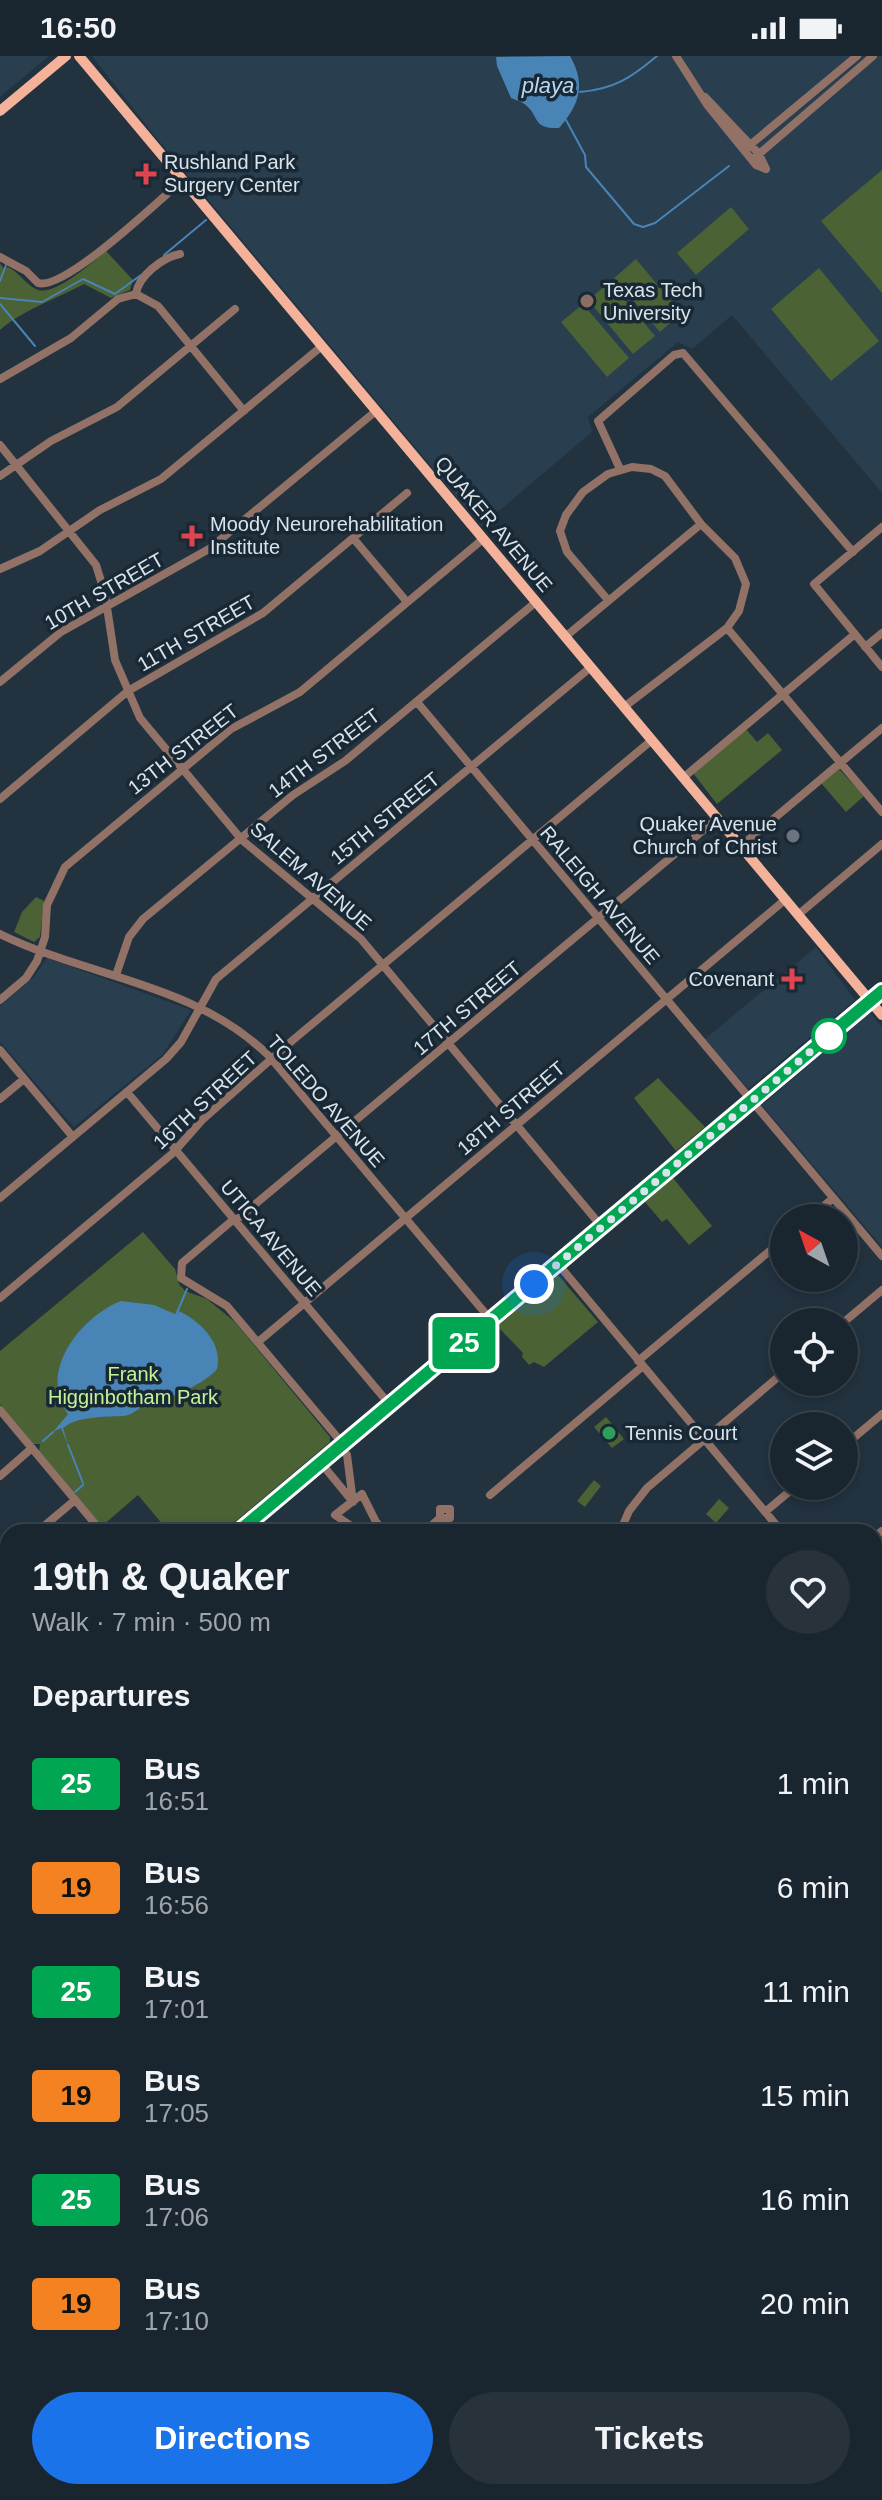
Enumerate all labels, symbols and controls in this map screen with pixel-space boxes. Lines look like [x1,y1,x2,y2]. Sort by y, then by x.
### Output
text: 16:50 [40,11,117,44]
water label: playa [521,73,574,98]
place label: Rushland Park Surgery Center [164,151,300,196]
marker: Rushland Park Surgery Center [135,163,157,185]
place label: Texas Tech University [603,279,703,324]
marker: Texas Tech University [578,292,596,310]
street label: QUAKER AVENUE [431,452,557,596]
place label: Moody Neurorehabilitation Institute [210,513,443,558]
marker: Moody Neurorehabilitation Institute [181,525,203,547]
street label: 10TH STREET [41,548,167,634]
street label: 11TH STREET [133,591,259,675]
street label: 13TH STREET [124,699,242,799]
street label: 14TH STREET [264,704,384,802]
street label: 15TH STREET [326,767,444,869]
place label: Quaker Avenue Church of Christ [633,813,777,858]
street label: SALEM AVENUE [246,817,376,935]
street label: RALEIGH AVENUE [536,822,664,968]
marker: Quaker Avenue Church of Christ [784,827,802,845]
street label: 17TH STREET [409,957,525,1059]
place label: Covenant [688,968,774,990]
marker: Covenant [781,968,803,990]
unlabelled marker [812,1019,846,1053]
street label: TOLEDO AVENUE [263,1031,389,1171]
street label: 16TH STREET [149,1046,261,1154]
street label: 18TH STREET [453,1057,569,1159]
street label: UTICA AVENUE [216,1176,326,1300]
north arrow [770,1204,858,1292]
map controls [770,1204,858,1500]
your location [514,1264,554,1304]
button: locate [770,1308,858,1396]
line badge: 25 [428,1317,500,1369]
text: 25 [448,1327,480,1358]
park label: Frank Higginbotham Park [48,1363,219,1408]
button: layers [770,1412,858,1500]
place label: Tennis Court [625,1422,738,1444]
marker: Tennis Court [600,1424,618,1442]
button: heart [766,1550,850,1634]
text: 19th & Quaker [32,1556,290,1598]
text: Walk · 7 min · 500 m [32,1607,271,1637]
text: Departures [32,1679,190,1712]
text: Bus [144,1752,201,1785]
text: 1 min [777,1767,850,1800]
text: 25 [60,1768,92,1799]
text: 16:51 [144,1786,209,1816]
text: Bus [144,1856,201,1889]
text: 6 min [777,1871,850,1904]
text: 19 [60,1872,92,1903]
text: 16:56 [144,1890,209,1920]
text: Bus [144,1960,201,1993]
text: 11 min [762,1975,850,2008]
text: 25 [60,1976,92,2007]
text: 17:01 [144,1994,209,2024]
text: Bus [144,2064,201,2097]
text: 15 min [760,2079,850,2112]
text: 19 [60,2080,92,2111]
text: 17:05 [144,2098,209,2128]
text: Bus [144,2168,201,2201]
text: 16 min [760,2183,850,2216]
text: 25 [60,2184,92,2215]
text: 17:06 [144,2202,209,2232]
text: Bus [144,2272,201,2305]
text: 20 min [760,2287,850,2320]
text: 19 [60,2288,92,2319]
text: 17:10 [144,2306,209,2336]
button: Directions [32,2392,433,2484]
button: Tickets [449,2392,850,2484]

